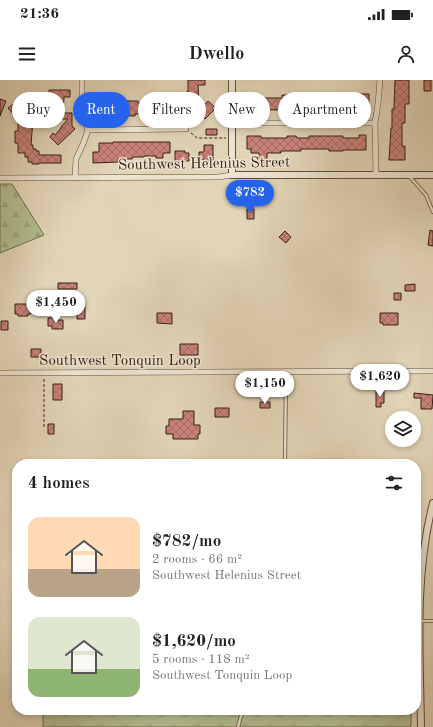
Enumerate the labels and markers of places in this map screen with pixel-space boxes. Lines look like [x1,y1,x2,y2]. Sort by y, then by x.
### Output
pin: $782 [226,180,274,214]
pin: $1,450 [23,290,89,324]
pin: $1,620 [347,364,413,398]
pin: $1,150 [232,371,298,405]

